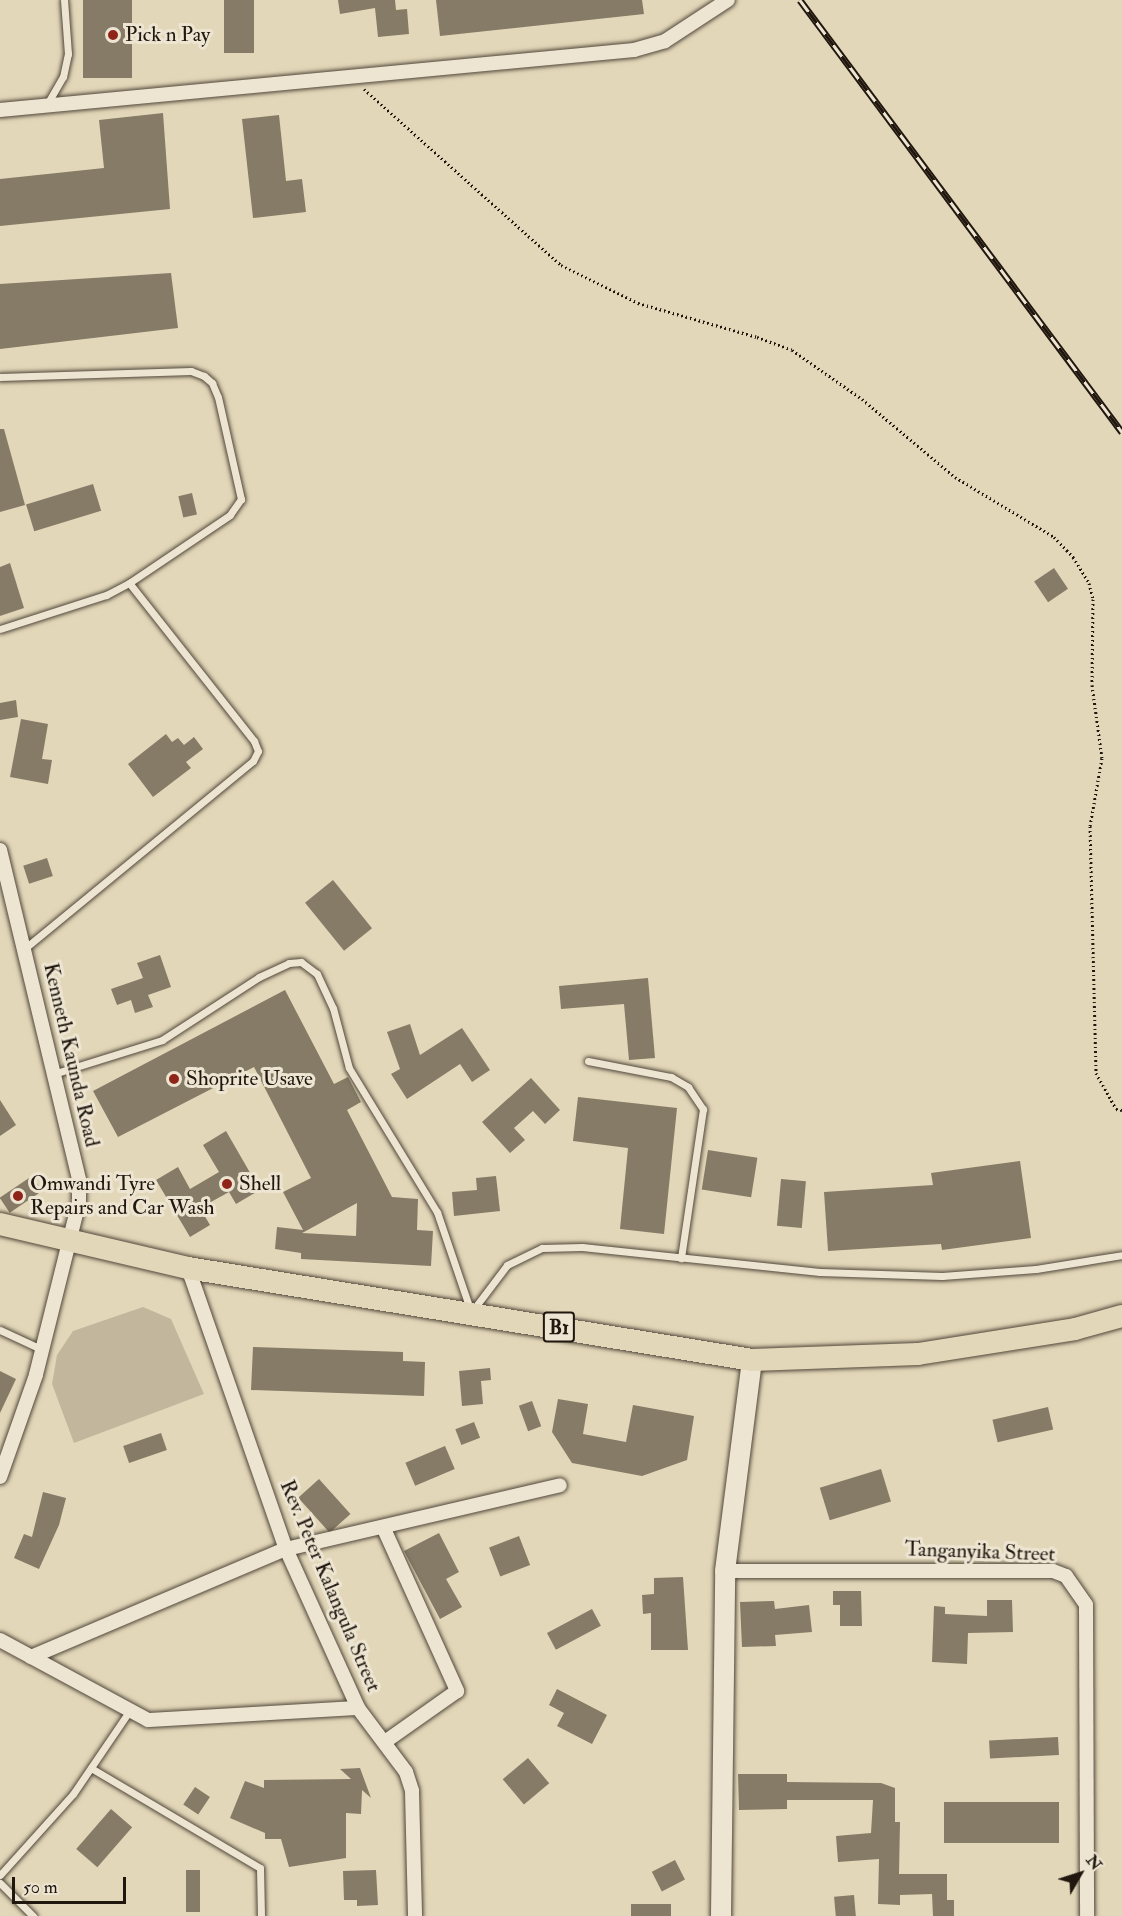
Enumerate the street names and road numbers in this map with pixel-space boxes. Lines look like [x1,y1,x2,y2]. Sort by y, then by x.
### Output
street label: Kenneth Kaunda Road [38,961,104,1149]
road number: B1 [542,1310,576,1344]
street label: Rev. Peter Kalangula Street [274,1476,386,1696]
street label: Tanganyika Street [904,1537,1056,1567]

